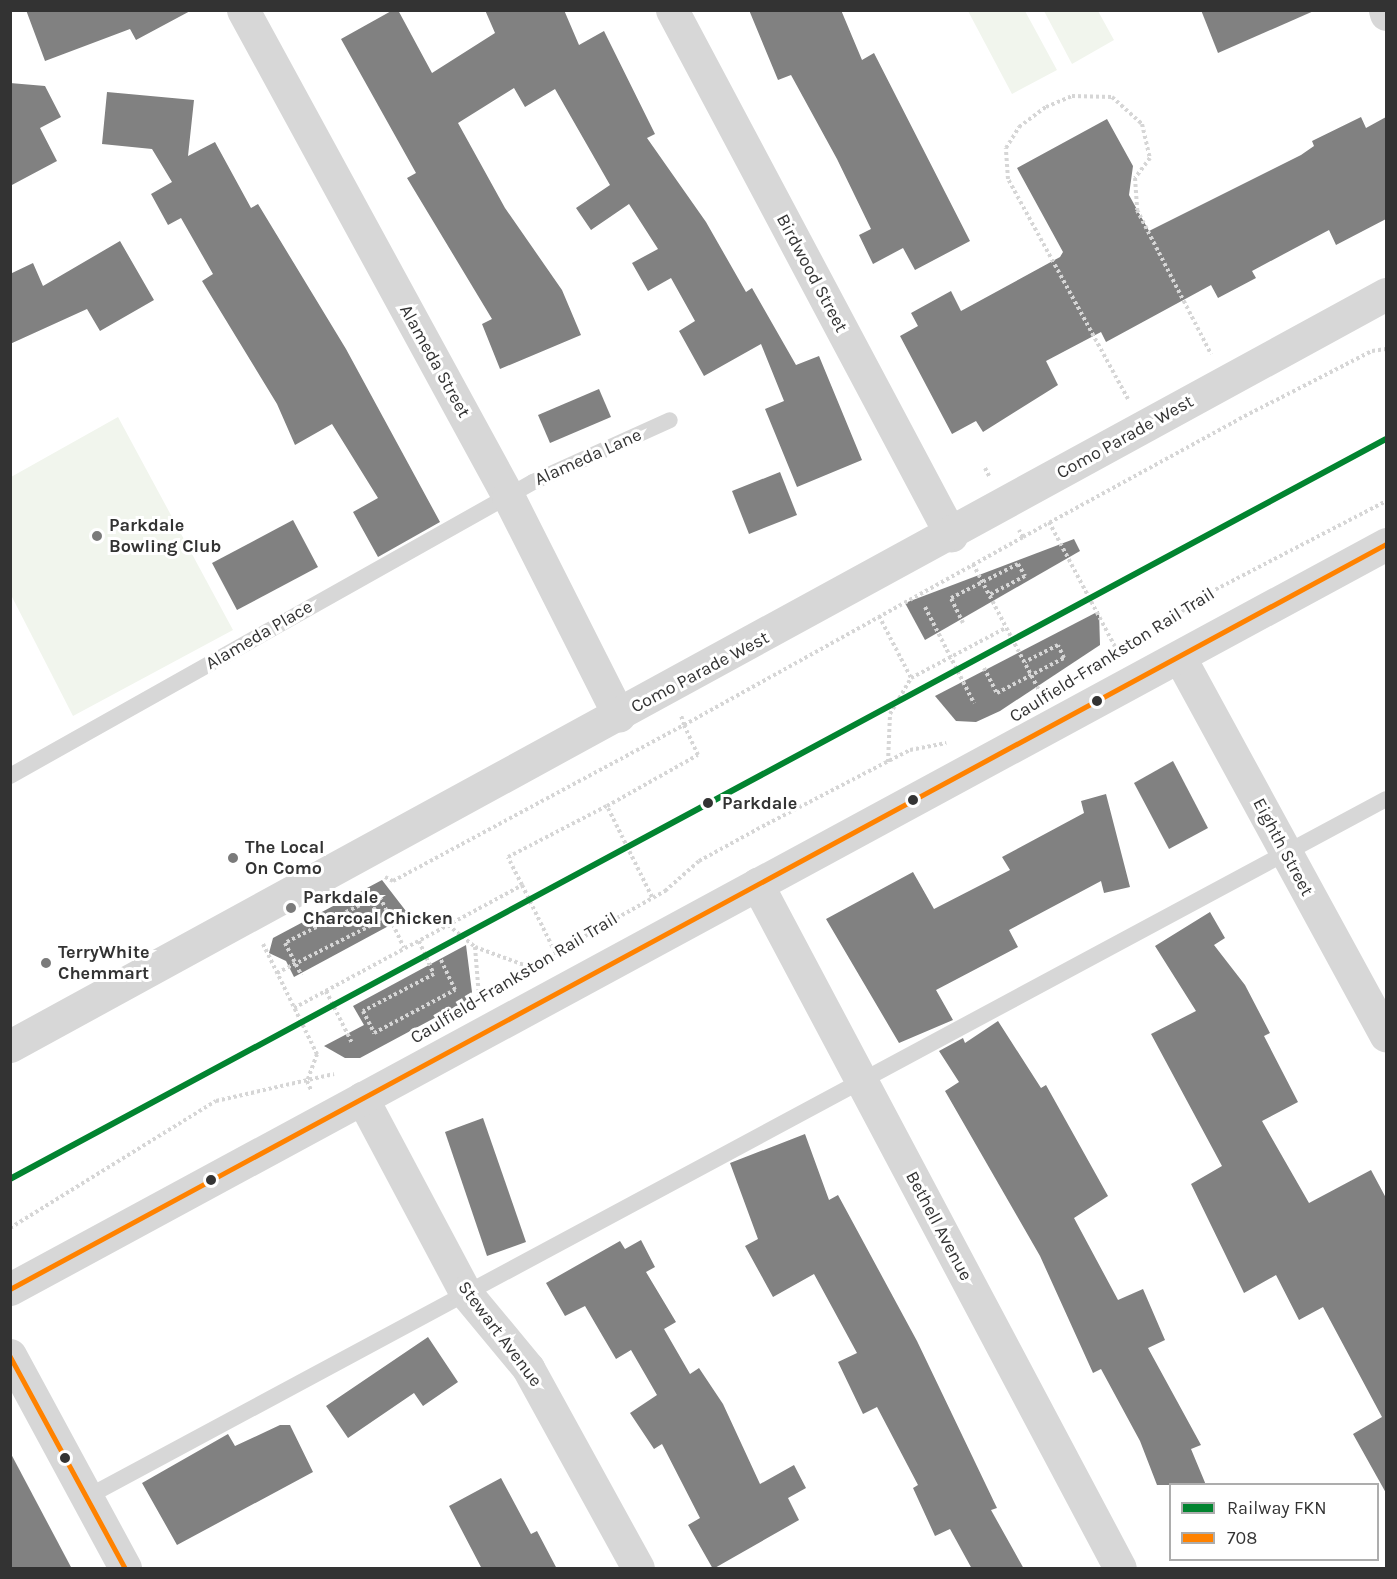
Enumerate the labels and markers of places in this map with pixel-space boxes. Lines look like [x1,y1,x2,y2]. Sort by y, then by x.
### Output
place label: Parkdale Bowling Club [109,515,221,558]
marker: Parkdale Bowling Club [90,529,104,543]
unlabelled marker [1091,695,1103,707]
place label: Parkdale [722,792,797,814]
marker: Parkdale [699,794,717,812]
unlabelled marker [907,794,919,806]
place label: The Local On Como [245,837,324,880]
marker: The Local On Como [226,851,240,865]
place label: Parkdale Charcoal Chicken [303,887,453,930]
marker: Parkdale Charcoal Chicken [284,901,298,915]
place label: TerryWhite Chemmart [58,942,150,984]
marker: TerryWhite Chemmart [39,956,53,970]
unlabelled marker [205,1174,217,1186]
unlabelled marker [59,1452,71,1464]

